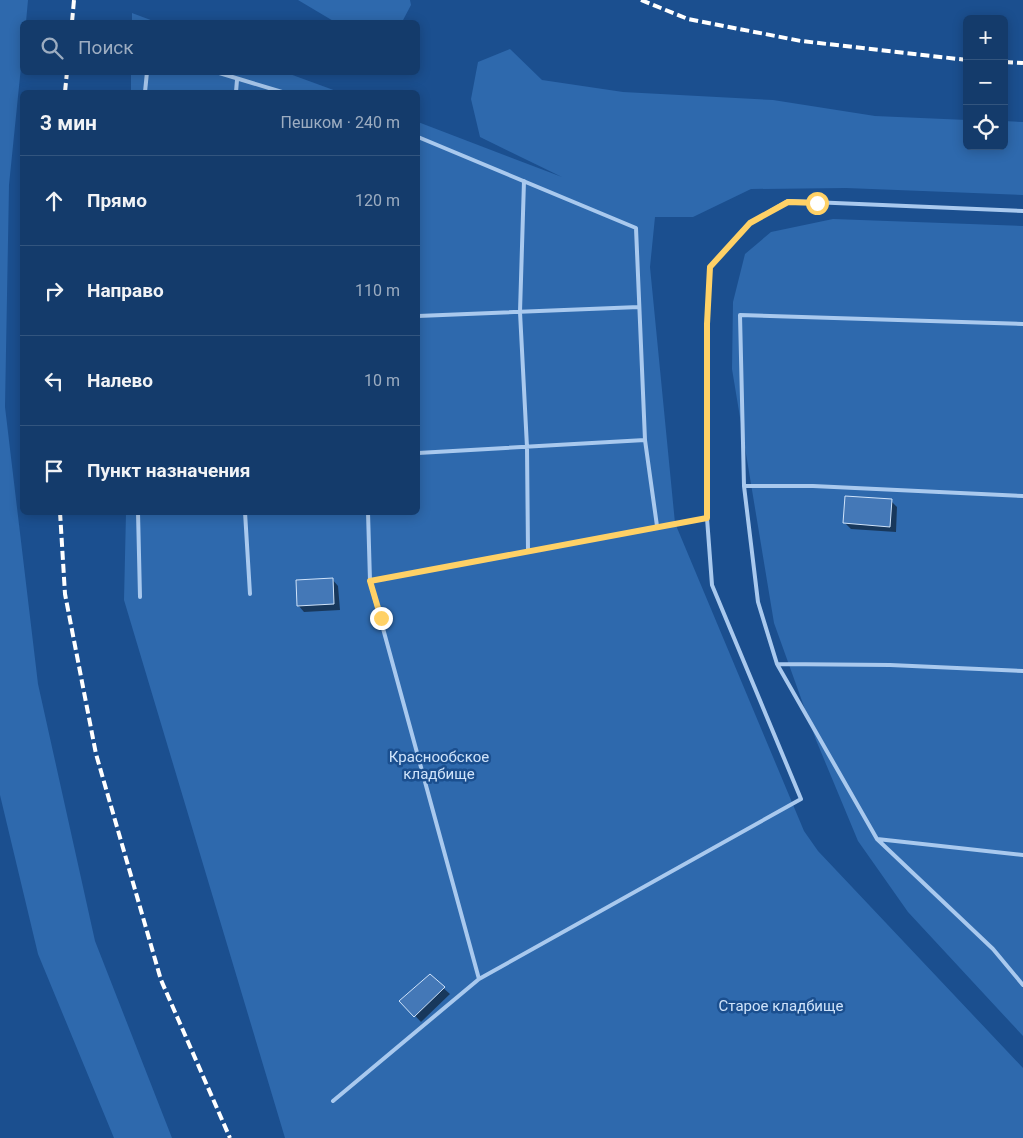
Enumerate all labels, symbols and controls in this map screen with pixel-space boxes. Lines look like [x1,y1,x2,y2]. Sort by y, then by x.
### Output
map controls [963,15,1008,150]
button: + [963,15,1008,60]
search box [20,20,420,75]
icon: search [38,34,66,62]
text: Поиск [78,36,134,59]
button: − [963,60,1008,105]
button: locate [963,105,1008,150]
text: 3 мин [40,111,97,135]
text: Пешком · 240 m [281,113,400,132]
icon: ahead [40,187,68,215]
text: Прямо [87,189,147,212]
text: 120 m [355,191,400,210]
route start [806,192,829,215]
icon: right [40,277,68,305]
text: Направо [87,279,164,302]
text: 110 m [355,281,400,300]
icon: left [40,367,68,395]
text: Налево [87,369,153,392]
text: 10 m [364,371,400,390]
icon: arrive [40,457,68,485]
text: Пункт назначения [87,459,250,482]
route end [370,607,393,630]
park label: Краснообское кладбище [389,748,489,783]
park label: Старое кладбище [719,997,844,1015]

